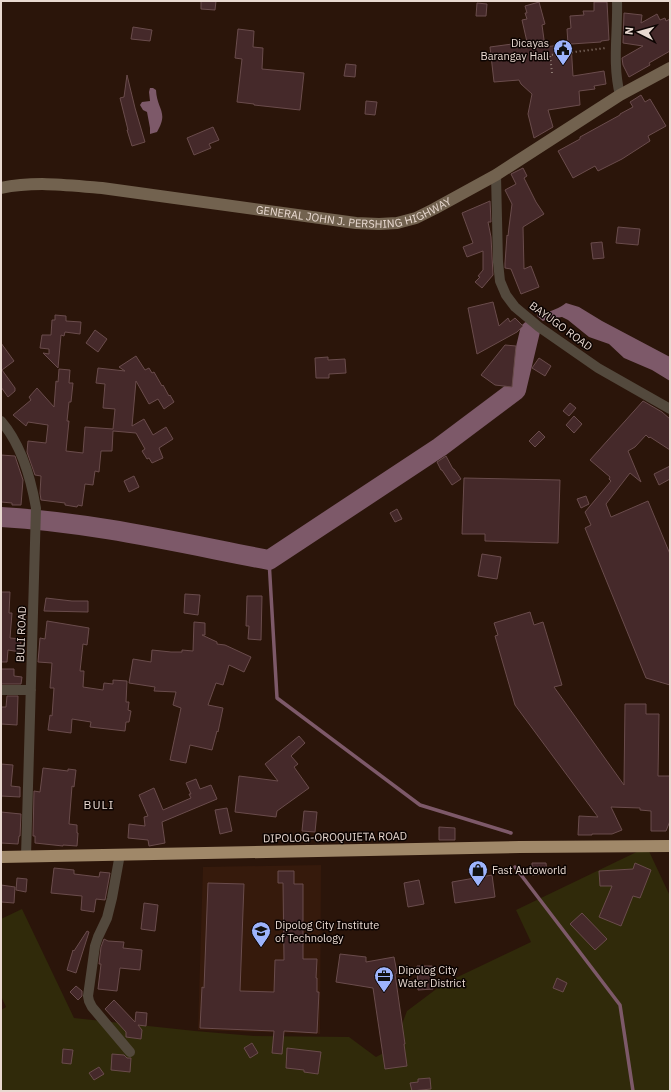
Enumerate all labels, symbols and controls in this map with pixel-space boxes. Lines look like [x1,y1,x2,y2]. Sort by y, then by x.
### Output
north arrow [619,12,659,52]
text: N [622,26,636,36]
place label: Dicayas Barangay Hall [481,36,549,63]
public building icon: Dicayas Barangay Hall [552,38,574,66]
street label: GENERAL JOHN J. PERSHING HIGHWAY [255,194,454,231]
street label: BAYUGO ROAD [527,298,595,354]
street label: BULI ROAD [13,606,29,662]
district label: BULI [84,797,114,812]
street label: DIPOLOG-OROQUIETA ROAD [263,829,407,845]
shop icon: Fast Autoworld [467,859,489,887]
place label: Fast Autoworld [492,863,567,877]
place label: Dipolog City Institute of Technology [275,918,379,945]
school or university icon: Dipolog City Institute of Technology [250,920,272,948]
place label: Dipolog City Water District [398,963,466,990]
office icon: Dipolog City Water District [373,965,395,993]

